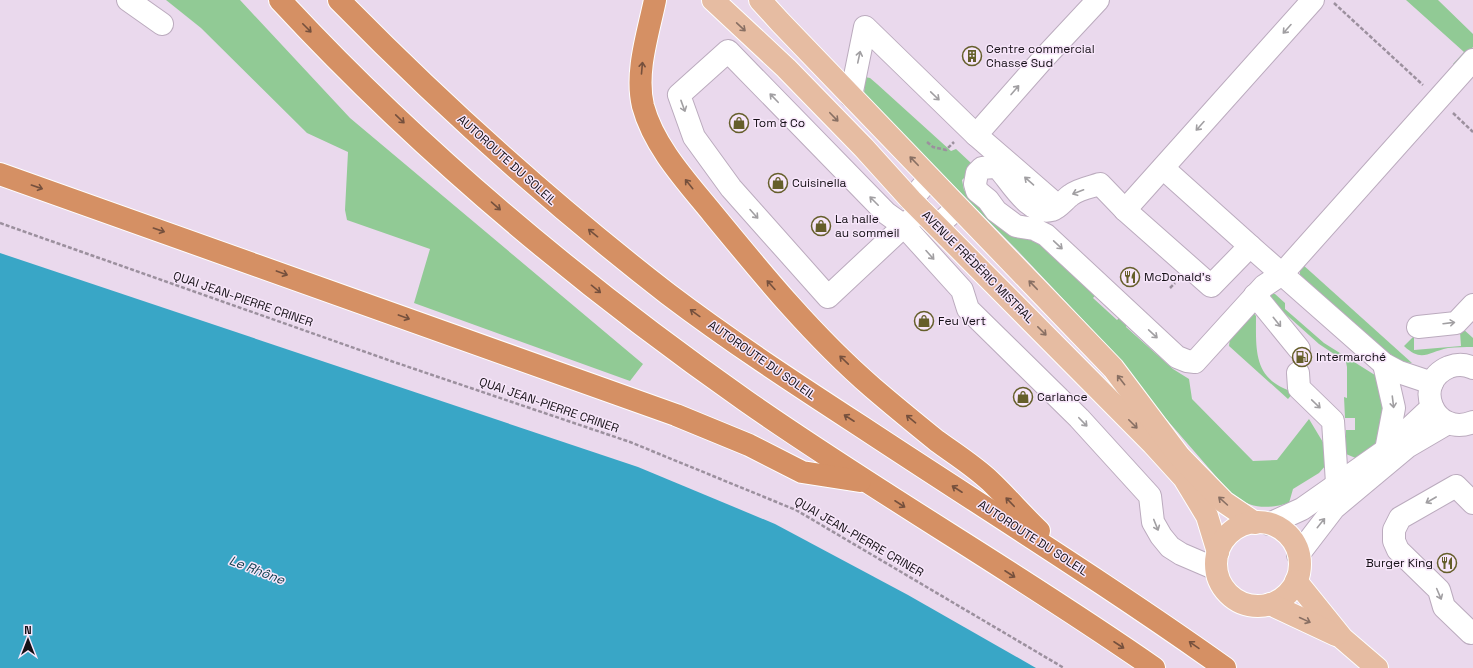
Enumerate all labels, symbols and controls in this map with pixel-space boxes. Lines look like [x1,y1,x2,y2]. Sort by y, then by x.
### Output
one-way arrow [736,22,746,31]
one-way arrow [302,23,312,33]
one-way arrow [1283,24,1292,34]
place label: Centre commercial Chasse Sud [986,41,1095,71]
building icon: Centre commercial Chasse Sud [961,45,983,67]
one-way arrow [855,51,863,64]
one-way arrow [639,62,646,75]
one-way arrow [1011,85,1020,95]
one-way arrow [930,91,940,101]
one-way arrow [769,93,779,103]
one-way arrow [680,100,688,112]
street label: AUTOROUTE DU SOLEIL [454,111,560,209]
shop icon: Tom & Co [728,112,750,134]
one-way arrow [829,112,839,122]
one-way arrow [395,114,405,124]
place label: Tom & Co [753,115,805,131]
one-way arrow [1196,120,1205,131]
one-way arrow [909,156,918,166]
shop icon: Cuisinella [767,172,789,194]
place label: Cuisinella [792,175,847,191]
one-way arrow [1023,176,1034,185]
one-way arrow [685,179,694,190]
one-way arrow [30,183,42,191]
one-way arrow [1072,189,1084,197]
one-way arrow [870,196,879,206]
one-way arrow [491,202,501,211]
street label: AVENUE FRÉDÉRIC MISTRAL [918,207,1038,327]
one-way arrow [750,209,759,219]
place label: La halle au sommeil [835,211,900,241]
shop icon: La halle au sommeil [810,215,832,237]
one-way arrow [153,227,166,234]
one-way arrow [587,229,598,237]
one-way arrow [1053,240,1063,250]
one-way arrow [925,250,935,260]
restaurant icon: McDonald's [1119,266,1141,288]
street label: QUAI JEAN-PIERRE CRINER [171,268,315,330]
place label: McDonald's [1144,269,1211,285]
one-way arrow [276,270,288,278]
one-way arrow [767,280,776,290]
one-way arrow [1028,280,1037,290]
one-way arrow [591,285,602,294]
one-way arrow [690,309,701,317]
shop icon: Feu Vert [913,310,935,332]
place label: Feu Vert [938,313,986,329]
one-way arrow [398,314,411,321]
one-way arrow [1273,316,1282,327]
street label: AUTOROUTE DU SOLEIL [705,317,819,403]
one-way arrow [1442,319,1455,327]
one-way arrow [1037,326,1047,336]
one-way arrow [1148,329,1158,339]
fuel station icon: Intermarché [1291,346,1313,368]
place label: Intermarché [1316,349,1386,365]
one-way arrow [839,355,849,365]
street label: QUAI JEAN-PIERRE CRINER [477,374,621,436]
one-way arrow [1117,374,1126,385]
shop icon: Carlance [1012,386,1034,408]
place label: Carlance [1037,389,1088,405]
one-way arrow [1390,395,1397,408]
one-way arrow [1311,400,1321,409]
one-way arrow [843,414,854,422]
one-way arrow [906,415,916,424]
one-way arrow [1078,417,1088,427]
one-way arrow [1128,419,1138,429]
one-way arrow [952,485,963,494]
street label: QUAI JEAN-PIERRE CRINER [791,493,927,581]
street label: AUTOROUTE DU SOLEIL [975,496,1091,580]
one-way arrow [1218,496,1228,505]
one-way arrow [1006,497,1015,507]
one-way arrow [1425,497,1437,505]
one-way arrow [895,499,906,508]
one-way arrow [1317,518,1326,529]
one-way arrow [1152,519,1160,531]
water label: Le Rhône [227,552,288,589]
restaurant icon: Burger King [1436,552,1458,574]
place label: Burger King [1366,555,1433,571]
one-way arrow [1004,570,1015,578]
one-way arrow [1436,587,1444,599]
one-way arrow [1299,617,1311,624]
north arrow [8,620,48,660]
text: N [24,623,32,637]
one-way arrow [1113,641,1124,649]
one-way arrow [1188,641,1199,649]

